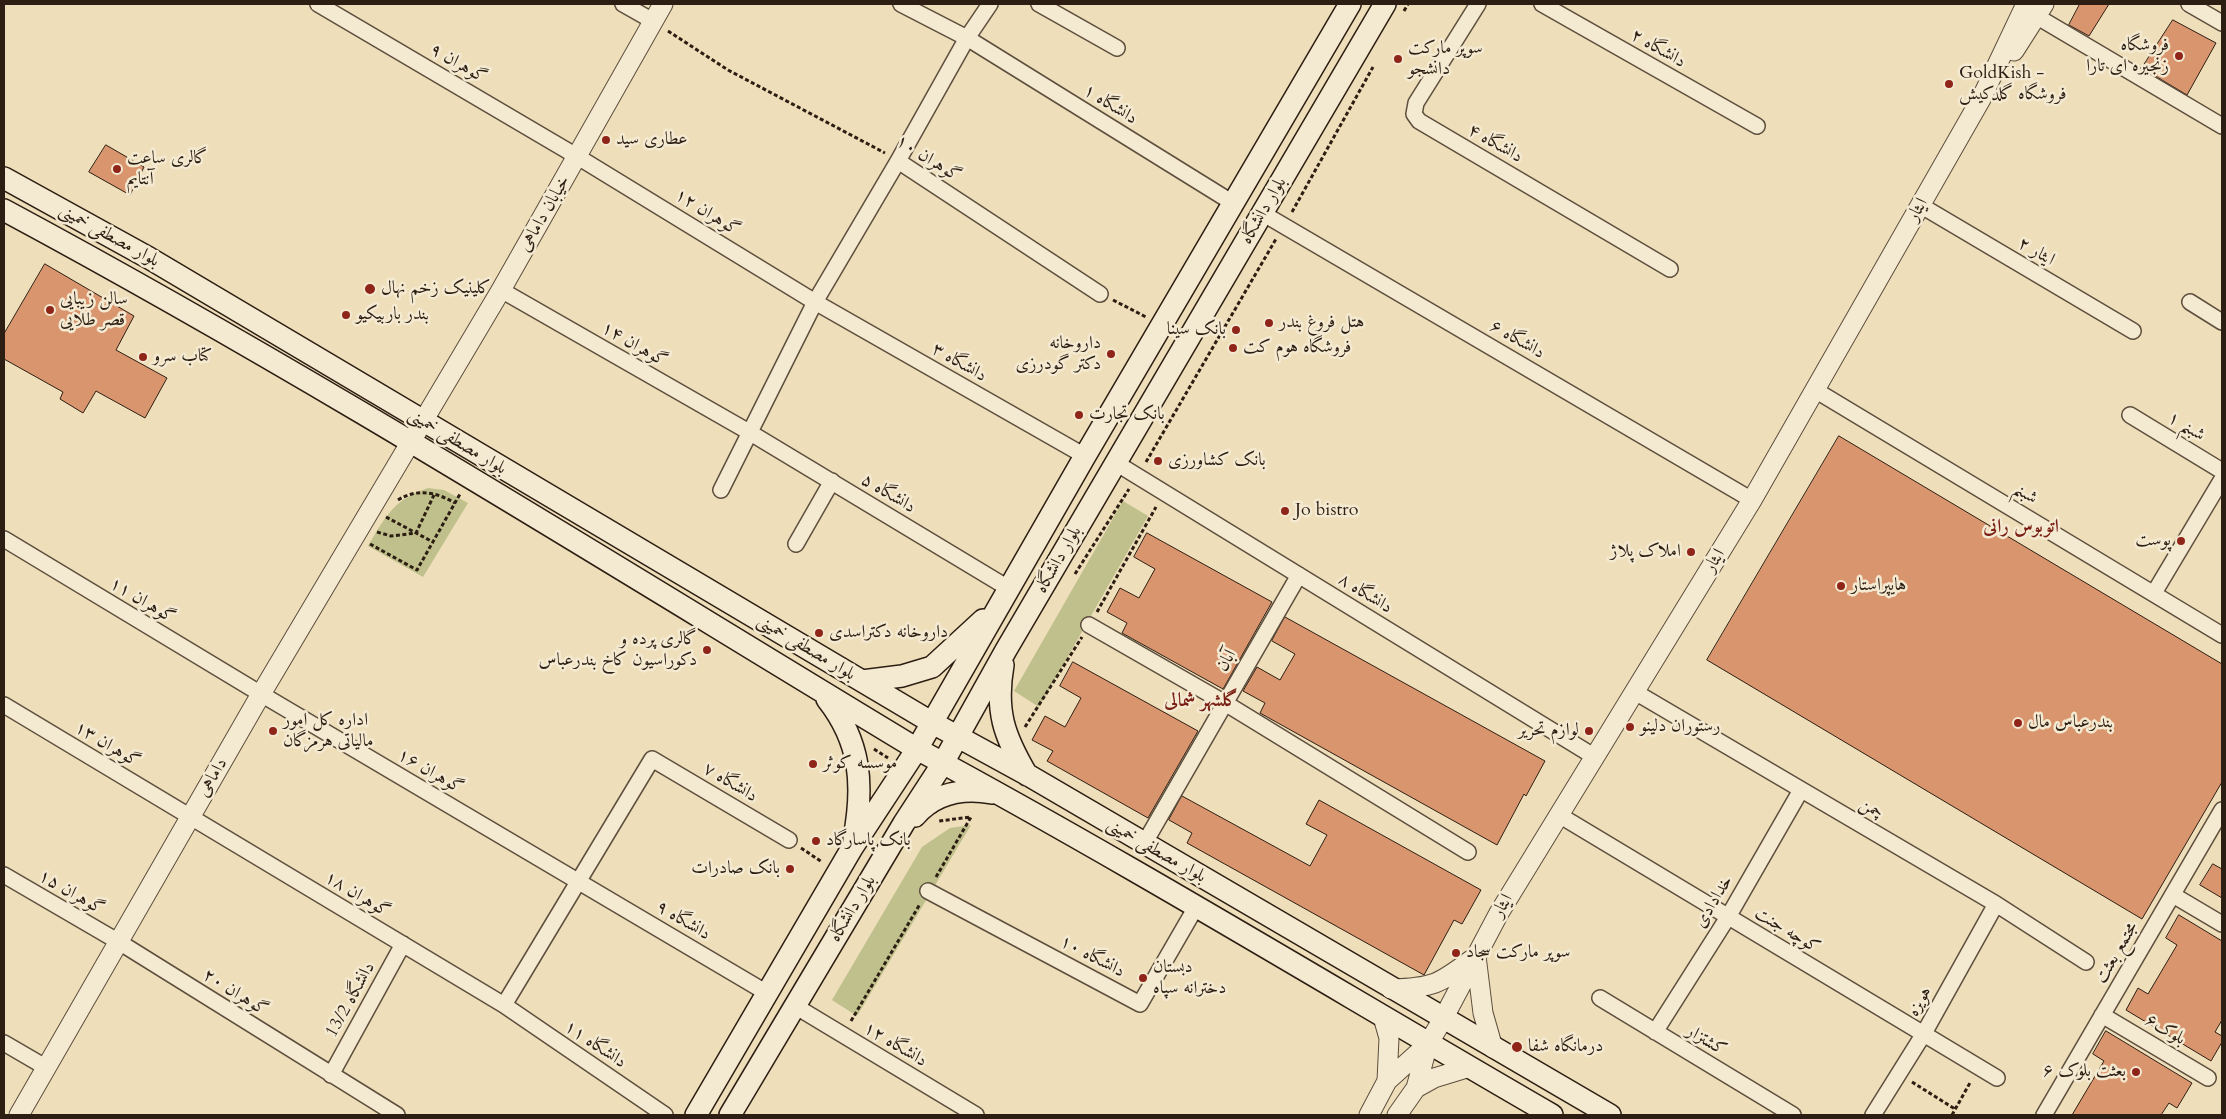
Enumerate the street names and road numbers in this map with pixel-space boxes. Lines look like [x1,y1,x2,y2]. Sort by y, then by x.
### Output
street label: دانشگاه ۲ [1627,25,1689,73]
street label: گوهران ۹ [426,39,490,89]
street label: دانشگاه ۱ [1079,80,1141,130]
street label: دانشگاه ۴ [1464,120,1526,168]
street label: گوهران ۱۰ [892,131,964,187]
street label: خیابان داماهی [514,172,576,256]
street label: بلوار دانشگاه [1236,174,1292,248]
street label: گوهران ۱۲ [671,185,743,241]
street label: ایثار [1903,194,1933,226]
street label: بلوار مصطفی خمینی [55,200,163,272]
street label: ایثار ۲ [2014,233,2058,271]
street label: دانشگاه ۶ [1486,316,1548,364]
street label: گوهران ۱۴ [597,318,671,372]
street label: دانشگاه ۳ [928,339,990,387]
street label: بلوار مصطفی خمینی [404,404,510,480]
street label: شبنم ۱ [2163,407,2209,447]
street label: دانشگاه ۵ [857,469,919,519]
street label: شبنم [2009,478,2041,510]
street label: بلوار دانشگاه [1031,523,1087,597]
street label: ایثار [1700,545,1730,577]
street label: دانشگاه ۸ [1334,569,1396,619]
street label: گوهران ۱۱ [105,573,179,629]
street label: بلوار مصطفی خمینی [753,610,859,686]
street label: آبان [1212,646,1242,676]
street label: گوهران ۱۳ [70,717,144,773]
street label: گوهران ۱۶ [393,745,467,799]
street label: داماهی [193,755,233,801]
street label: دانشگاه ۷ [699,758,761,808]
street label: چمن [1855,794,1887,824]
street label: بلوار مصطفی خمینی [1102,814,1210,888]
street label: گوهران ۱۵ [34,866,108,920]
street label: گوهران ۱۸ [320,867,394,923]
street label: بلوار دانشگاه [825,872,881,946]
street label: خدادادی [1690,872,1738,932]
street label: ایثار [1488,890,1518,922]
street label: دانشگاه ۹ [652,896,714,946]
street label: کوچه جنت [1750,903,1824,959]
street label: مجتمع بعثت [2091,918,2143,988]
street label: دانشگاه ۱۰ [1056,931,1128,983]
street label: دانشگاه 13/2 [322,959,380,1041]
street label: گوهران ۲۰ [199,965,271,1021]
street label: هویزه [1903,983,1937,1021]
street label: بلوک۶ [2141,1010,2189,1050]
street label: دانشگاه ۱۱ [560,1016,630,1074]
street label: دانشگاه ۱۲ [859,1018,931,1072]
street label: کشتزار [1682,1021,1730,1061]

